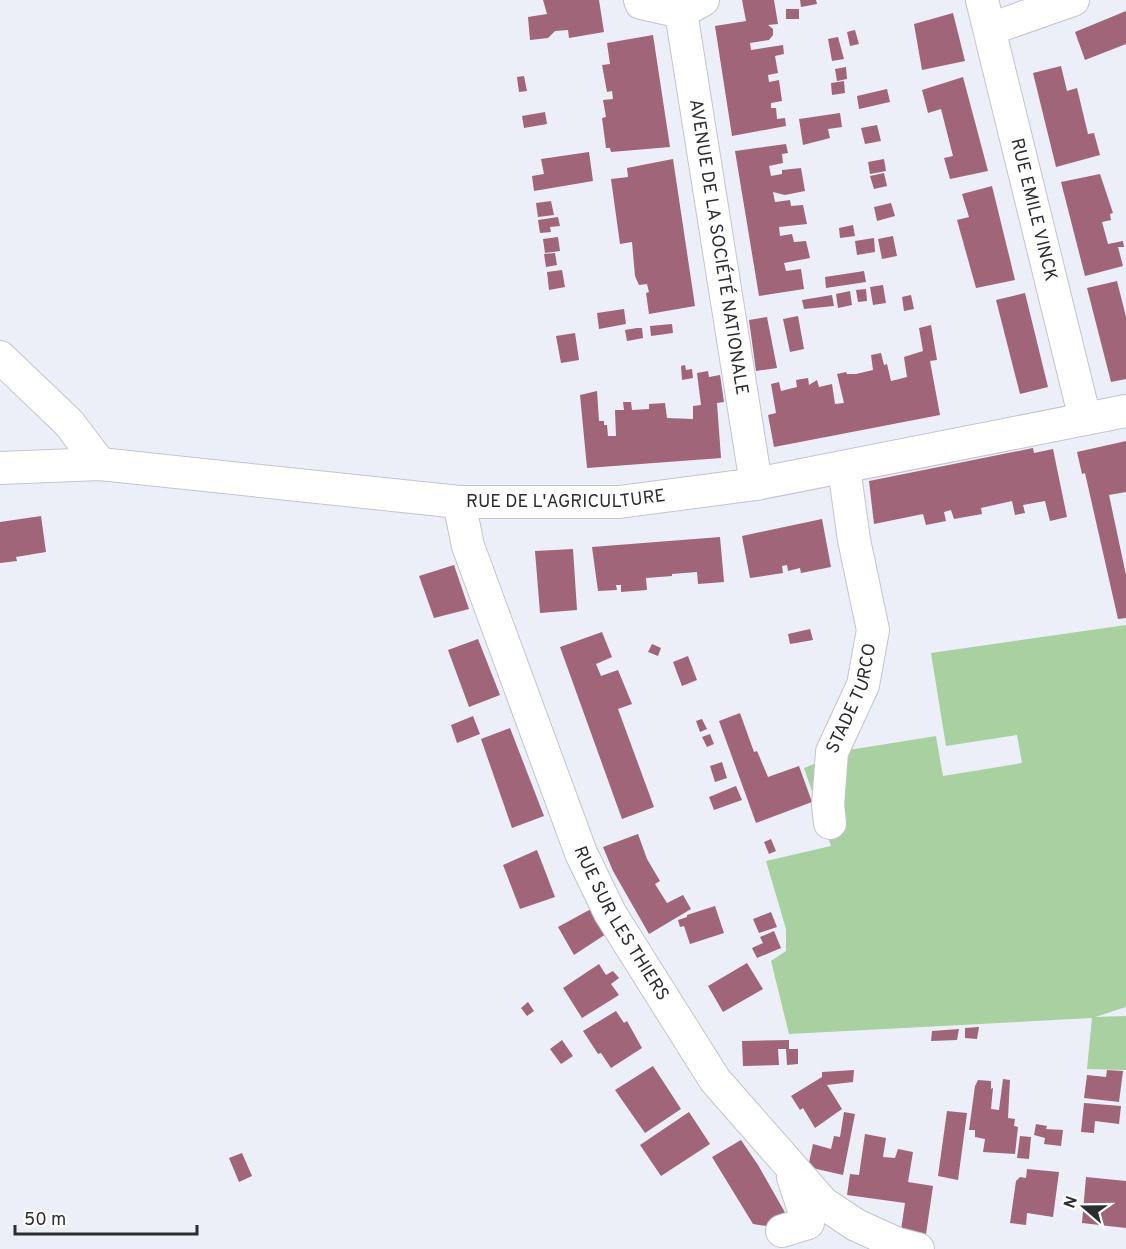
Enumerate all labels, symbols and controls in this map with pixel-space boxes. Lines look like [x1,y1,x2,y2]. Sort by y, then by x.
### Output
street label: AVENUE DE LA SOCIÉTÉ NATIONALE [684,98,753,397]
street label: RUE EMILE VINCK [1005,136,1062,284]
street label: RUE DE L'AGRICULTURE [466,485,667,514]
street label: STADE TURCO [821,641,882,757]
street label: RUE SUR LES THIERS [568,843,674,1005]
north arrow [1054,1177,1114,1237]
text: N [1060,1194,1083,1211]
scale bar [15,1198,196,1236]
text: 50 m [24,1209,66,1232]

